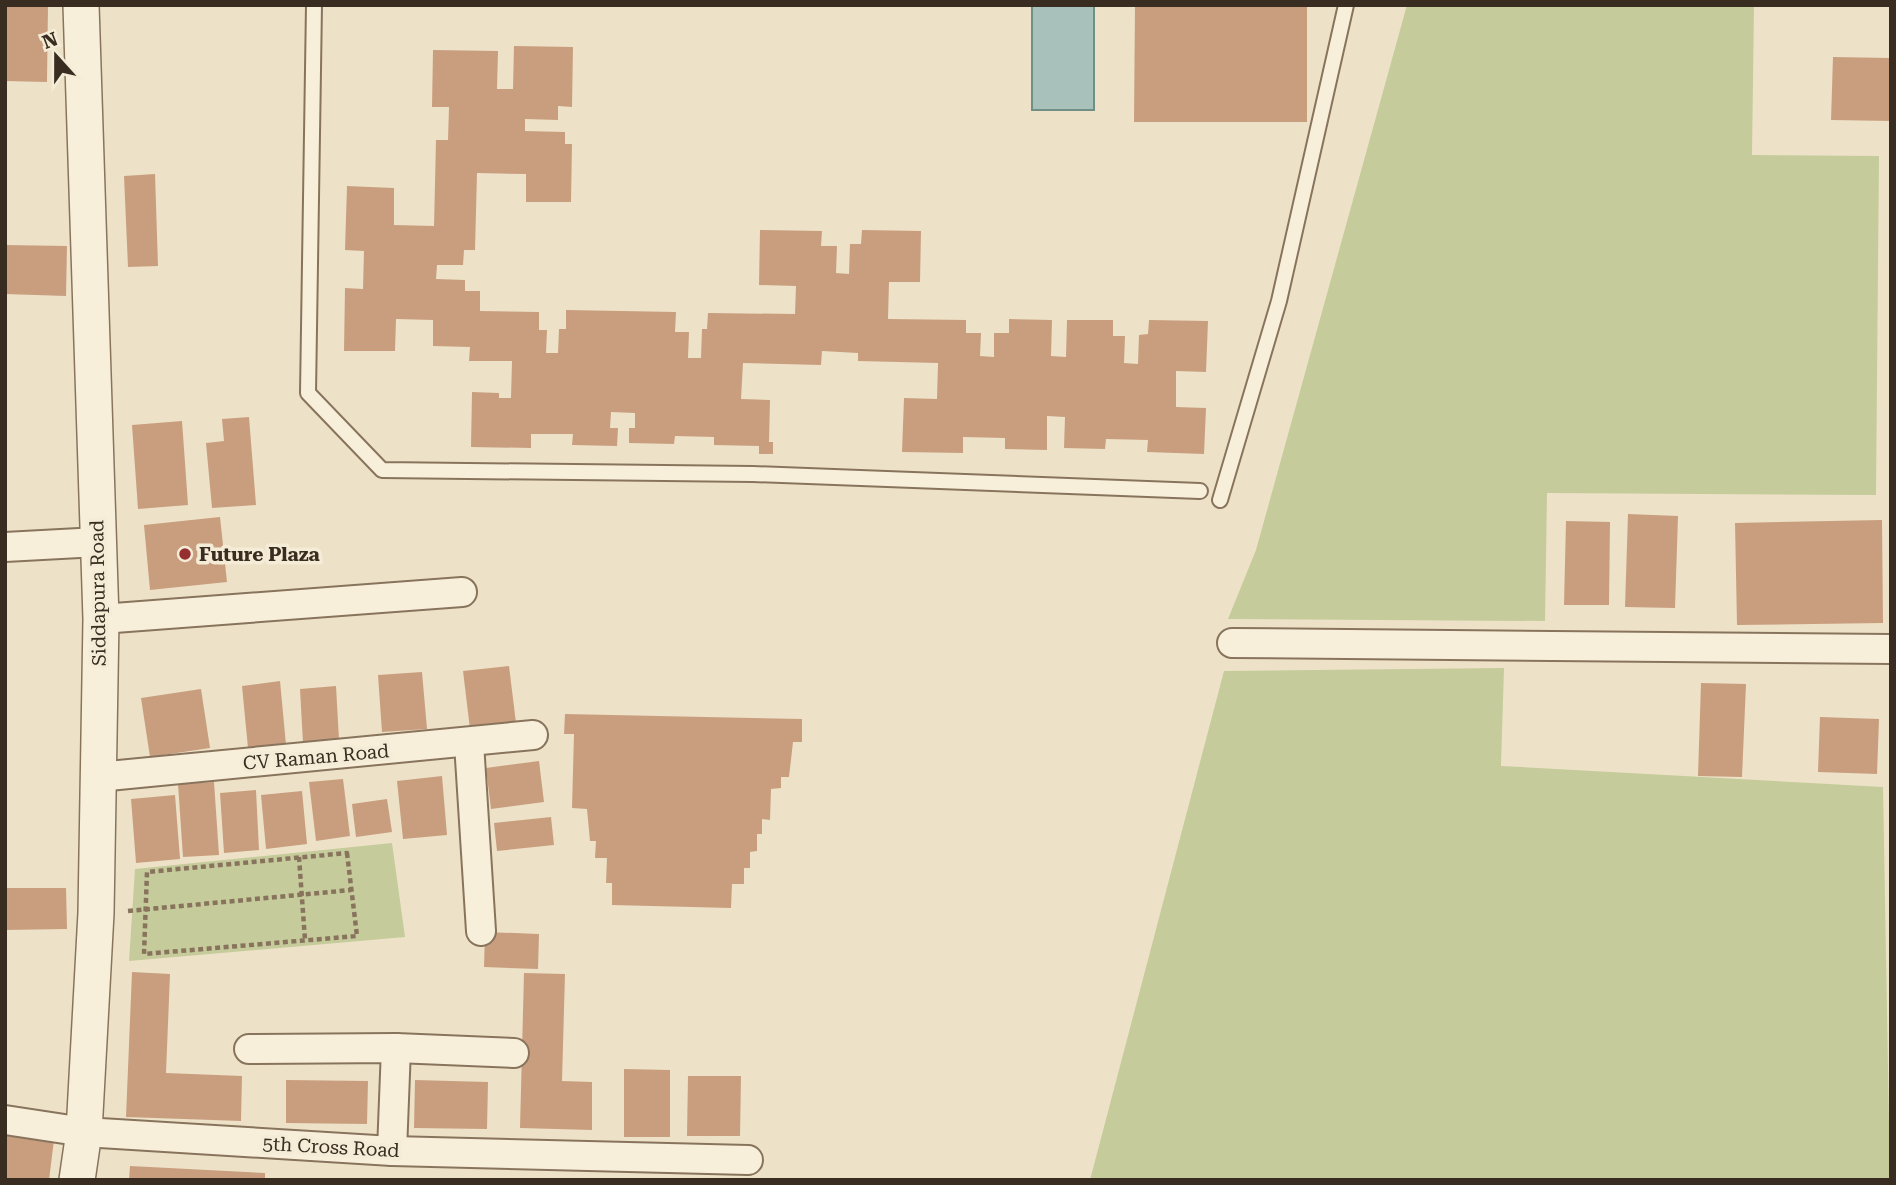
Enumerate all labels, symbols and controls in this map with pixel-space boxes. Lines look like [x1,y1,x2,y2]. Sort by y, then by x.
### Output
north arrow [21,21,91,91]
text: N [39,27,61,54]
street label: Siddapura Road [85,520,111,666]
place label: Future Plaza [199,543,320,566]
marker: Future Plaza [177,546,193,562]
street label: CV Raman Road [242,739,390,775]
street label: 5th Cross Road [262,1132,400,1162]

